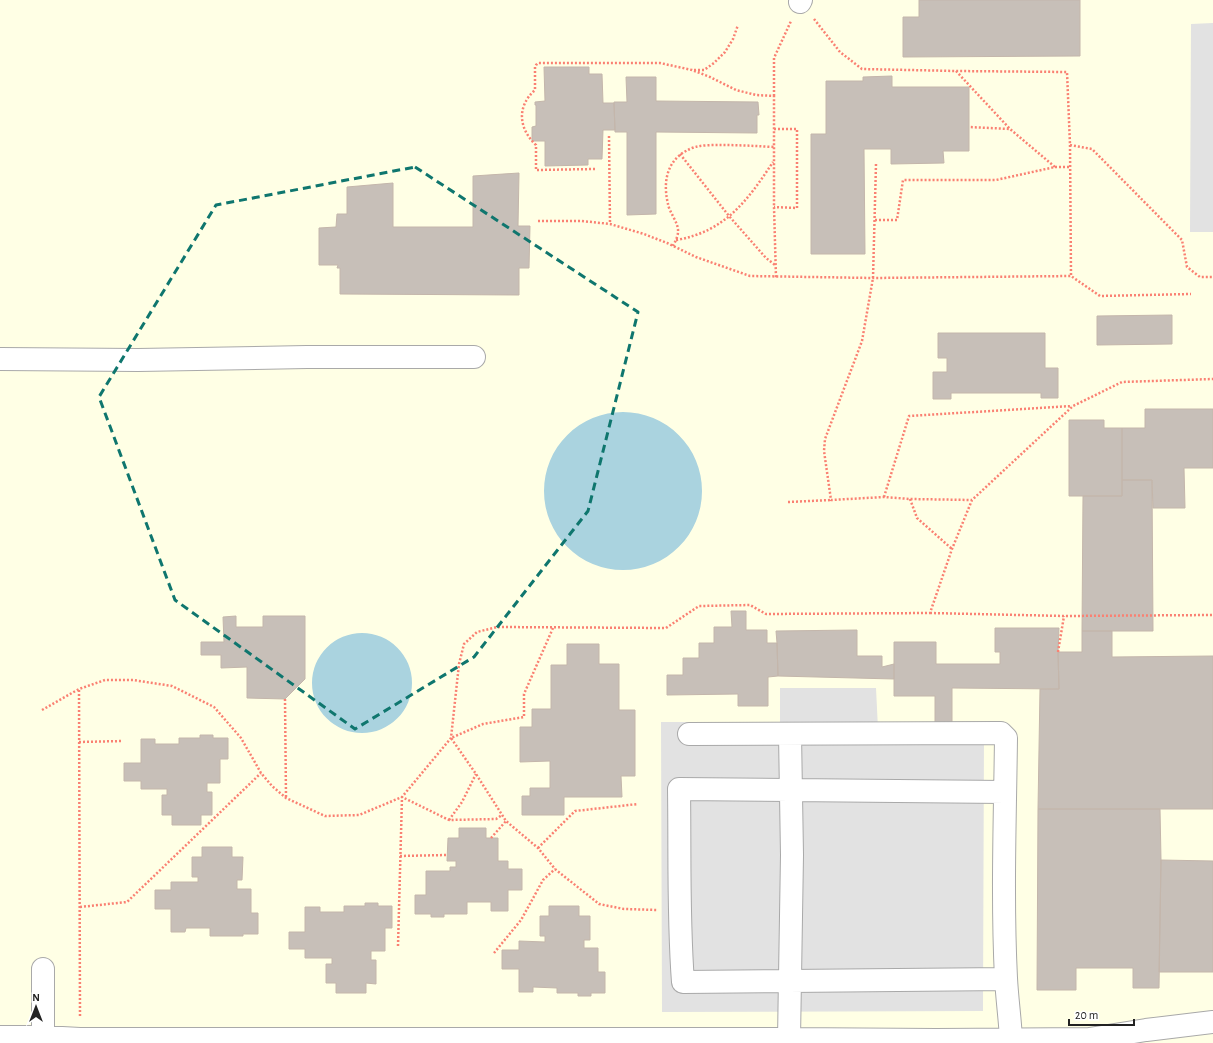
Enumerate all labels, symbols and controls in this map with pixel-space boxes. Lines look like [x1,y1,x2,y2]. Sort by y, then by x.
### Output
north arrow [16,987,56,1027]
text: N [32,992,40,1003]
scale bar [1069,1001,1134,1027]
text: 20 m [1075,1009,1098,1021]

